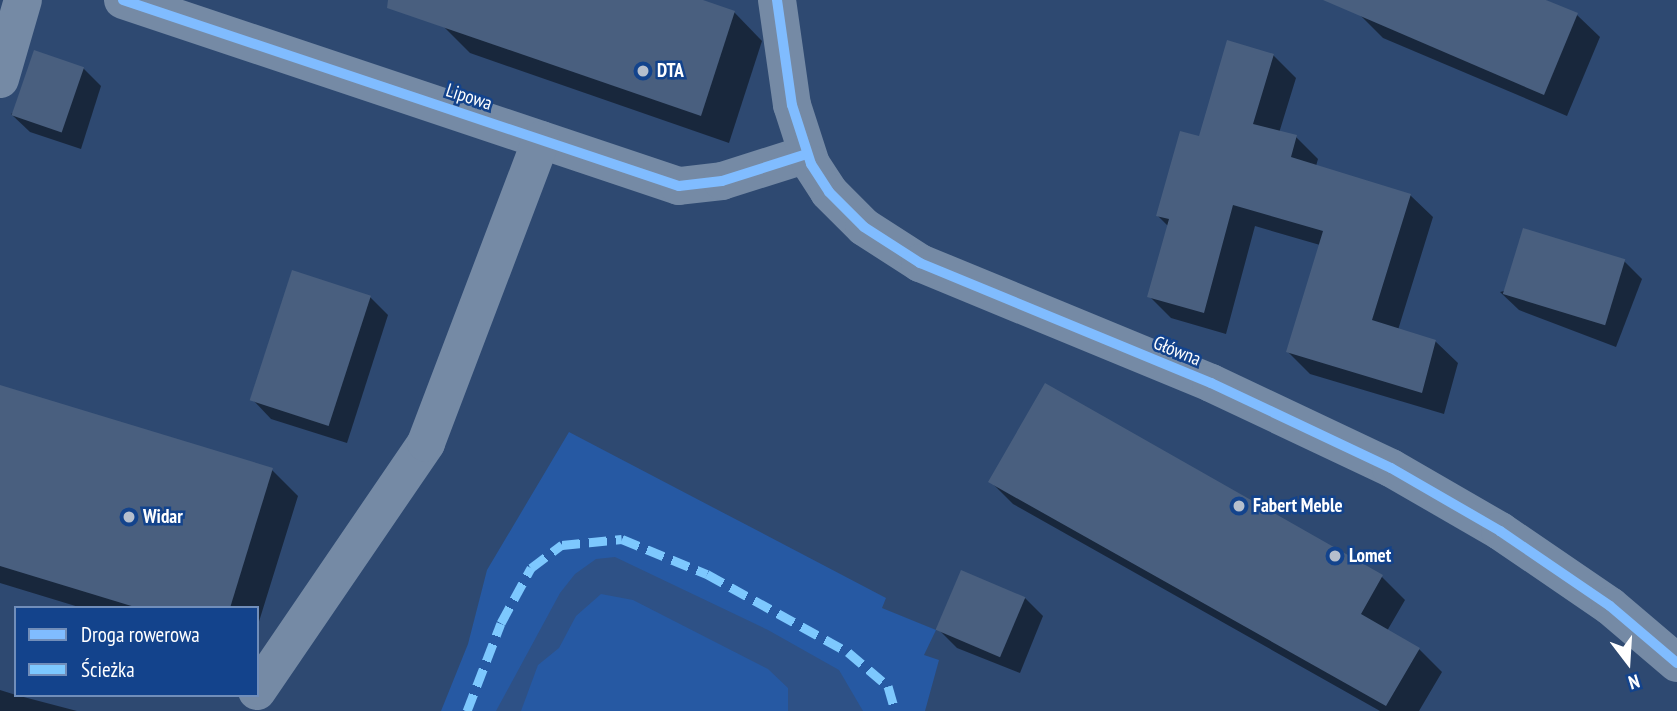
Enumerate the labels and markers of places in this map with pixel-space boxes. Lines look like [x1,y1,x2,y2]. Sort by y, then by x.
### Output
place label: DTA [657,60,684,82]
marker: DTA [635,63,651,79]
place label: Fabert Meble [1253,495,1343,517]
marker: Fabert Meble [1231,498,1247,514]
place label: Widar [143,506,183,528]
marker: Widar [121,509,137,525]
place label: Lomet [1349,545,1391,567]
marker: Lomet [1327,548,1343,564]

